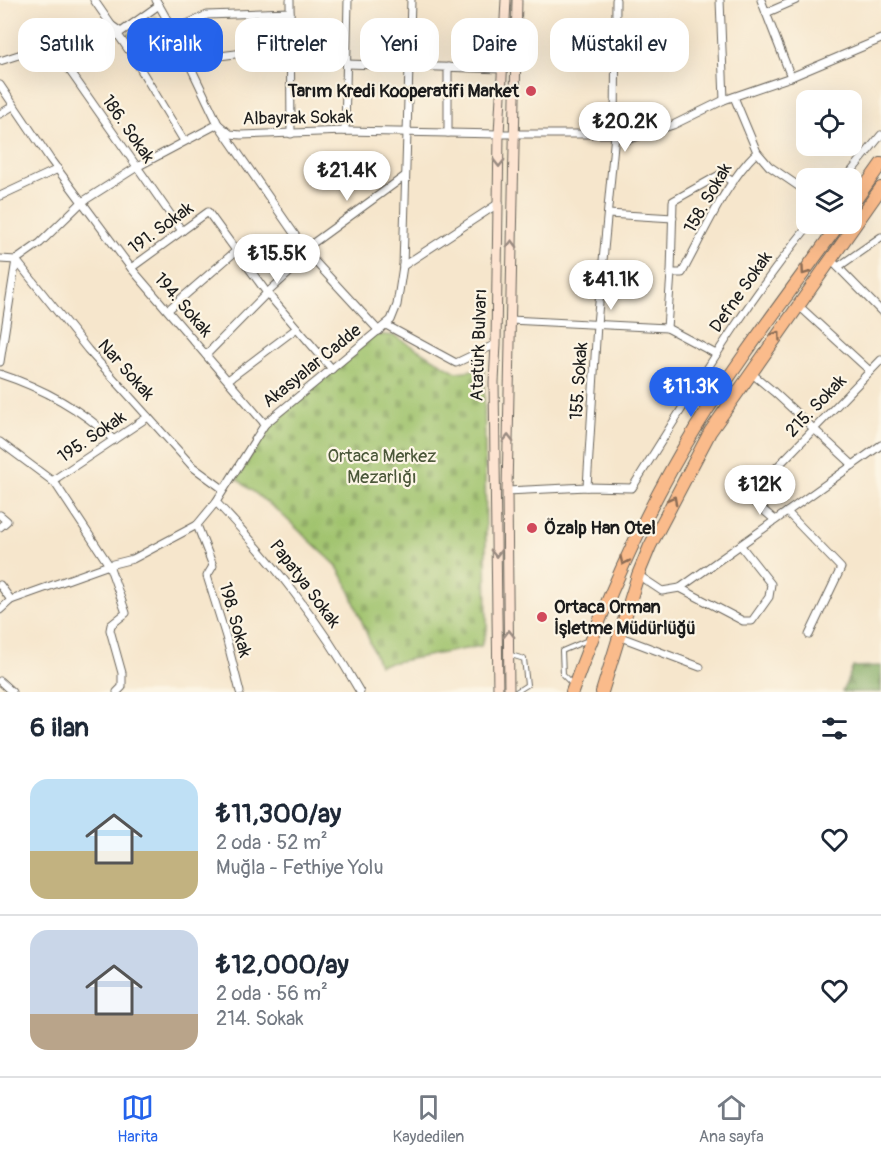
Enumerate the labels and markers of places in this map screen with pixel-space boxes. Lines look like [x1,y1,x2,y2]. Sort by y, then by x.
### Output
place label: Tarım Kredi Kooperatifi Market [287,80,520,103]
marker: Tarım Kredi Kooperatifi Market [524,84,538,98]
pin: ₺20.2K [576,102,674,153]
pin: ₺21.4K [298,151,396,202]
pin: ₺15.5K [228,234,326,285]
pin: ₺41.1K [562,260,660,311]
pin: ₺11.3K [642,367,740,418]
pin: ₺12K [724,465,796,516]
place label: Özalp Han Otel [544,517,656,540]
marker: Özalp Han Otel [525,521,539,535]
place label: Ortaca Orman İşletme Müdürlüğü [554,596,696,640]
marker: Ortaca Orman İşletme Müdürlüğü [535,610,549,624]

